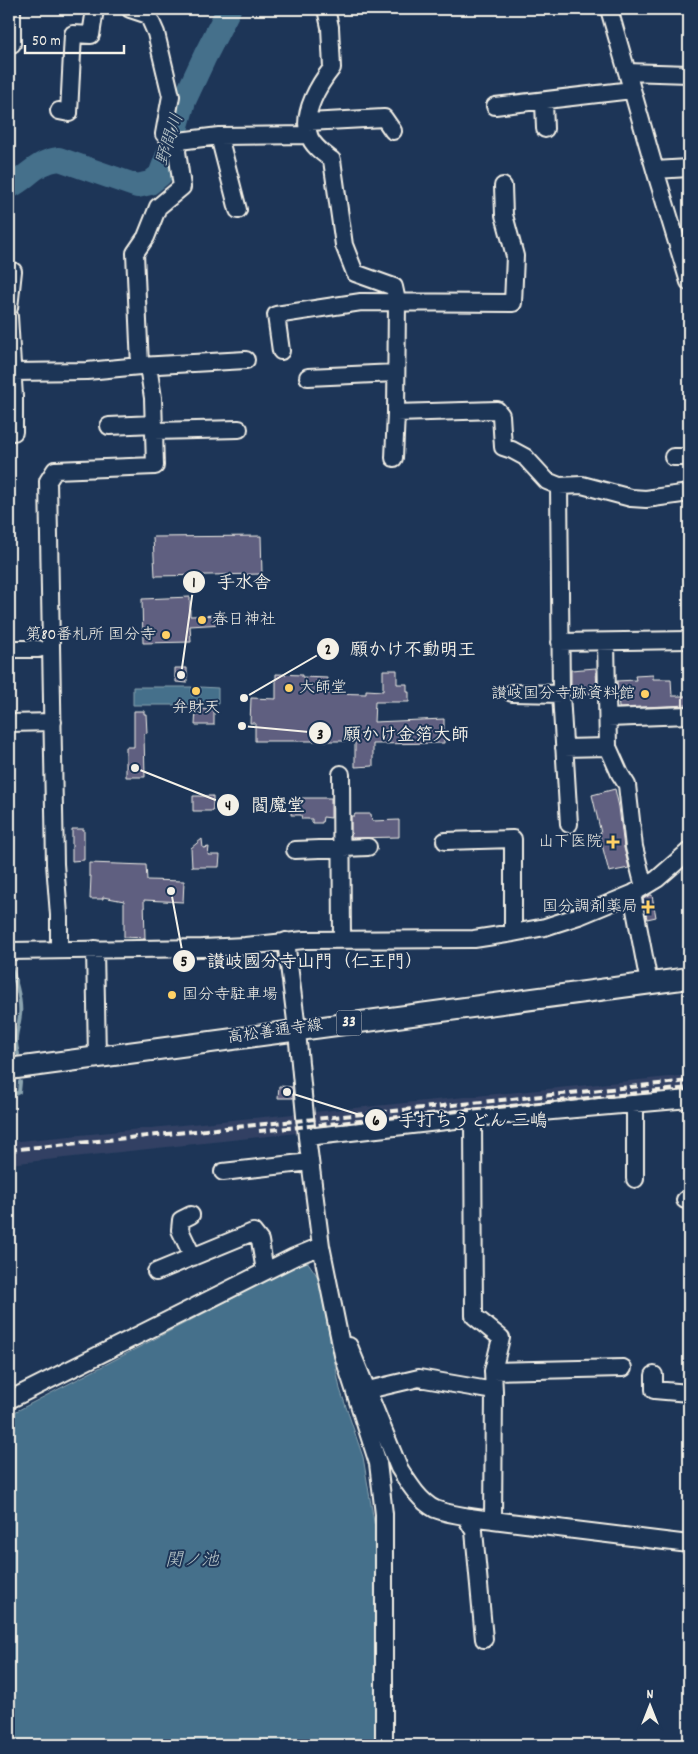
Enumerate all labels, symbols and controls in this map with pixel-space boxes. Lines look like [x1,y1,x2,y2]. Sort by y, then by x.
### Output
scale bar [25,22,124,54]
text: 50 m [32,31,61,53]
water label: 野間川 [151,110,191,170]
callout: 手水舎 [182,566,281,599]
text: 手水舎 [217,572,271,597]
text: 1 [192,573,196,595]
place label: 春日神社 [212,609,276,632]
marker: 春日神社 [196,614,208,626]
place label: 第80番札所 国分寺 [25,624,156,647]
marker: 第80番札所 国分寺 [160,629,172,641]
callout: 願かけ不動明王 [315,633,486,666]
text: 願かけ不動明王 [350,639,476,664]
text: 2 [325,640,331,662]
place label: 大師堂 [299,677,347,700]
marker: 大師堂 [283,682,295,694]
place label: 讃岐国分寺跡資料館 [491,683,635,706]
marker: 弁財天 [190,685,202,697]
marker: 讃岐国分寺跡資料館 [639,688,651,700]
place label: 弁財天 [172,697,220,720]
callout: 願かけ金箔大師 [308,717,479,750]
text: 願かけ金箔大師 [343,724,469,749]
text: 3 [317,725,324,747]
callout: 閻魔堂 [216,788,315,821]
text: 閻魔堂 [251,795,305,820]
text: 4 [225,796,231,818]
place label: 山下医院 [538,831,602,854]
marker: 山下医院 [606,835,620,849]
place label: 国分調剤薬局 [542,896,638,919]
marker: 国分調剤薬局 [642,901,654,913]
callout: 讃岐國分寺山門（仁王門） [172,944,433,977]
text: 讃岐國分寺山門（仁王門） [207,951,423,976]
text: 5 [181,952,188,974]
place label: 国分寺駐車場 [182,984,278,1007]
marker: 国分寺駐車場 [166,989,178,1001]
road number: 33 [336,1010,362,1036]
street label: 高松善通寺線 [226,1014,324,1050]
callout: 手打ちうどん 三嶋 [364,1104,557,1137]
text: 手打ちうどん 三嶋 [399,1110,547,1135]
text: 6 [372,1111,380,1133]
water label: 関ノ池 [165,1549,220,1574]
north arrow [626,1682,676,1732]
text: N [647,1685,654,1705]

